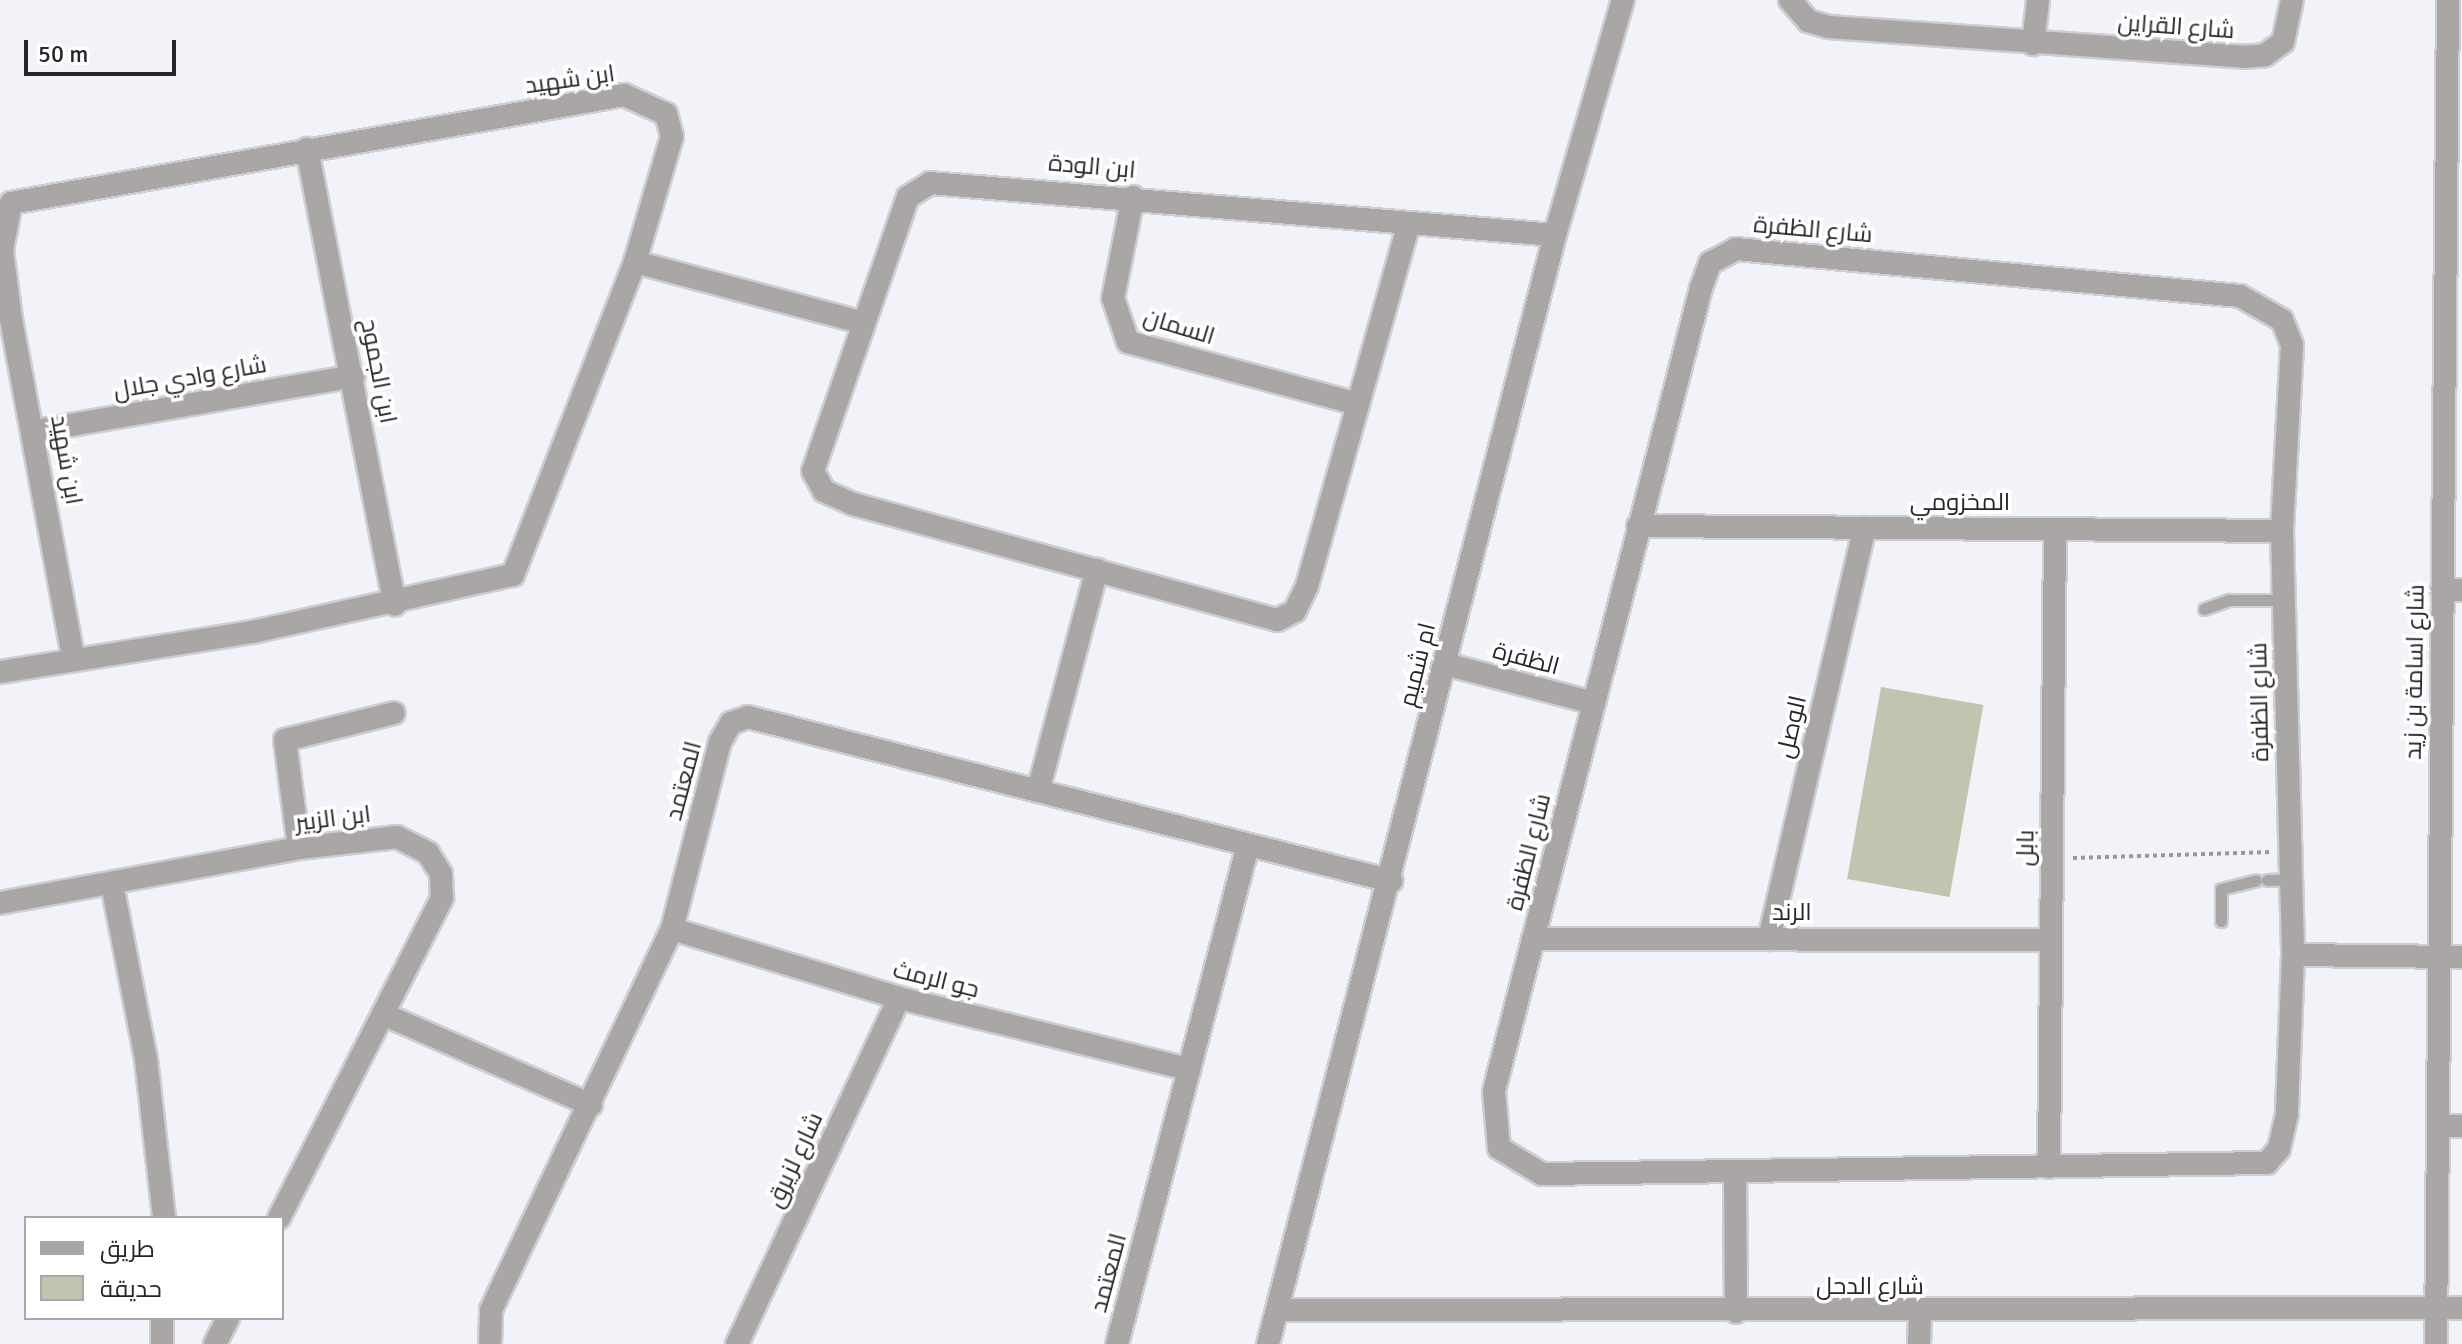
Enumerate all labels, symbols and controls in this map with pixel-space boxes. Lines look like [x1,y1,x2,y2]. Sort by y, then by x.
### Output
street label: شارع القراين [2117,9,2235,45]
scale bar [28,24,180,74]
text: 50 m [38,39,88,69]
street label: ابن شهيد [523,59,617,101]
street label: ابن الودة [1047,149,1137,185]
street label: شارع الظفرة [1752,210,1874,250]
street label: السمان [1140,303,1218,351]
street label: ابن الجموح [354,316,402,426]
street label: شارع وادي جلال [111,350,269,406]
street label: ابن شهيد [44,413,88,507]
street label: المخزومي [1910,489,2010,517]
street label: شارع اسامة بن زيد [2399,584,2431,760]
street label: ام شميم [1394,620,1442,710]
street label: الظفرة [1490,636,1562,682]
street label: شارع الظفرة [2245,642,2275,762]
street label: الوصل [1771,693,1813,761]
street label: المعتمد [660,738,708,824]
street label: شارع الظفرة [1501,791,1557,913]
street label: ابن الزبير [294,800,372,838]
street label: بابل [2011,829,2041,867]
street label: الرند [1772,899,1812,927]
street label: جو الرمث [890,955,982,1005]
street label: شارع لزيرق [760,1108,830,1212]
legend [24,1216,284,1320]
street label: المعتمد [1085,1230,1133,1316]
text: طريق [100,1234,155,1264]
street label: شارع الدحل [1816,1273,1924,1301]
text: حديقة [100,1274,162,1304]

